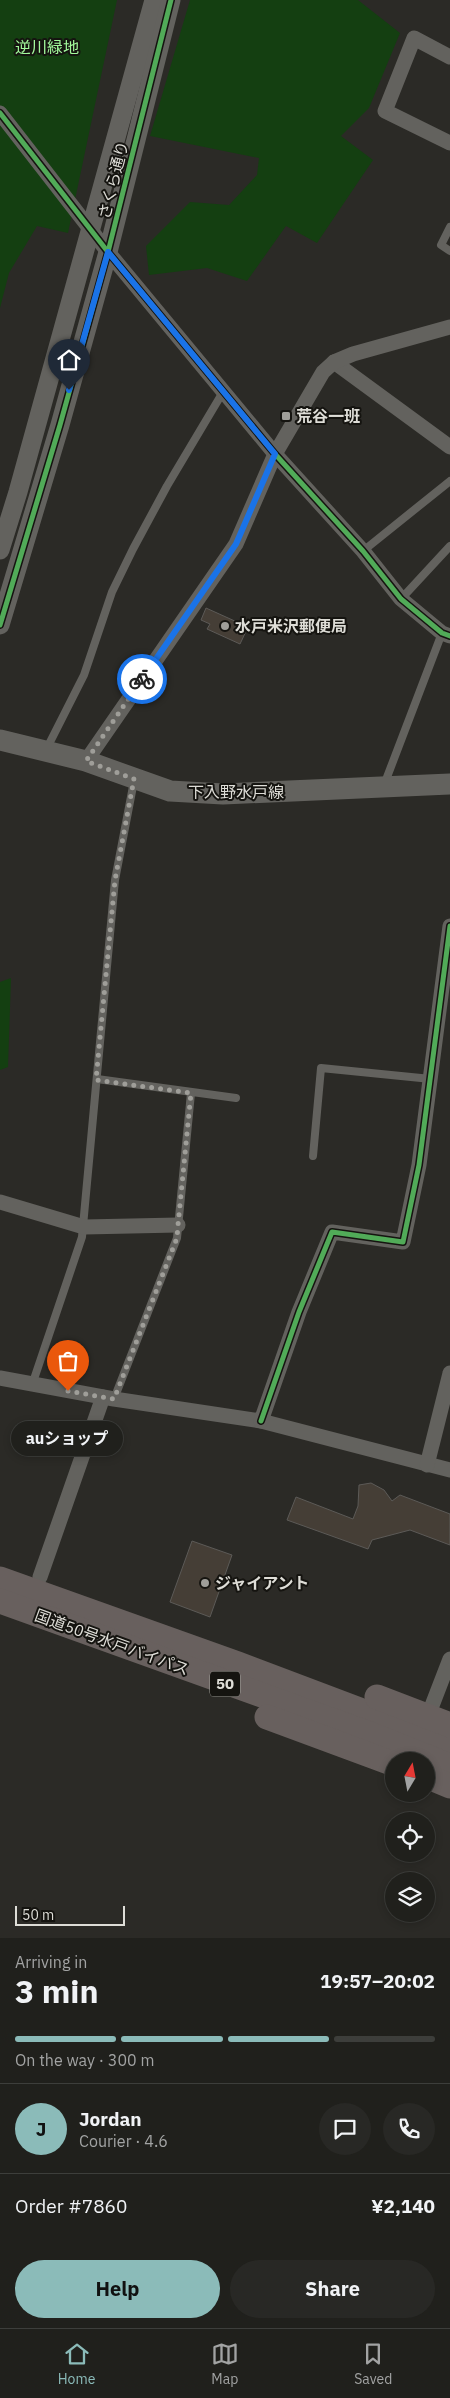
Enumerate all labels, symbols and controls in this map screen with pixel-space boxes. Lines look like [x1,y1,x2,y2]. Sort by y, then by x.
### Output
park label: 逆川緑地 [15,37,79,57]
street label: さくら通り [94,139,132,221]
pin [48,339,90,390]
icon: home [55,346,83,374]
place label: 荒谷一班 [296,406,360,426]
marker: 荒谷一班 [280,410,292,422]
place label: 水戸米沢郵便局 [235,616,347,636]
marker: 水戸米沢郵便局 [219,620,231,632]
courier [117,654,167,704]
icon: bike [128,665,156,693]
street label: 下入野水戸線 [188,782,284,802]
pin [47,1340,89,1391]
icon: bag [54,1347,82,1375]
callout: auショップ [12,1421,124,1456]
text: auショップ [26,1428,108,1448]
place label: ジャイアント [215,1573,310,1593]
marker: ジャイアント [199,1577,211,1589]
street label: 国道50号水戸バイパス [32,1605,192,1679]
road number: 50 [210,1672,240,1696]
north arrow [385,1752,435,1802]
map controls [385,1752,435,1922]
button: locate [385,1812,435,1862]
button: layers [385,1872,435,1922]
scale bar [15,1903,125,1926]
text: 50 m [22,1906,54,1924]
text: Arriving in [15,1952,87,1972]
text: 19:57–20:02 [320,1969,435,1993]
text: 3 min [15,1970,99,2012]
text: On the way · 300 m [15,2050,154,2070]
button: chat [319,2103,371,2155]
button: phone [383,2103,435,2155]
text: Jordan [79,2107,142,2131]
text: J [36,2117,46,2141]
text: Courier · 4.6 [79,2131,168,2151]
text: Order #7860 [15,2194,127,2218]
text: ¥2,140 [371,2194,435,2218]
button: Help [15,2260,220,2318]
button: Share [230,2260,435,2318]
tab: Home [58,2340,95,2388]
tab: Map [211,2340,239,2388]
tab: Saved [354,2340,392,2388]

